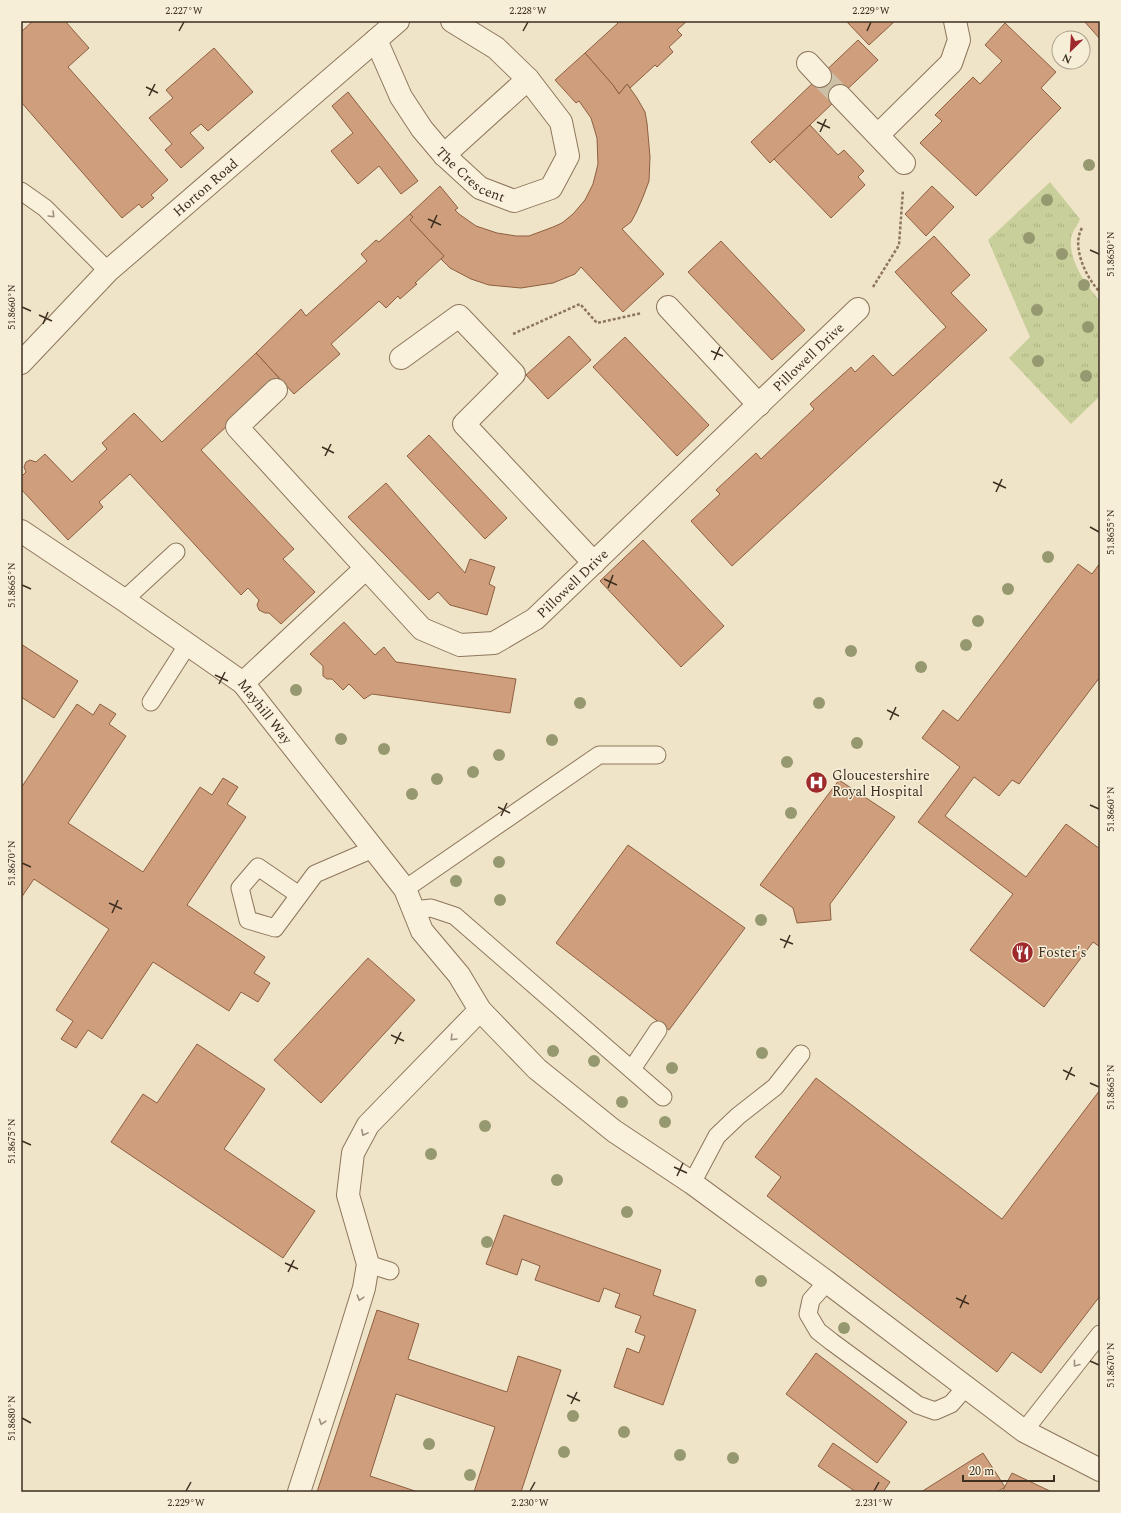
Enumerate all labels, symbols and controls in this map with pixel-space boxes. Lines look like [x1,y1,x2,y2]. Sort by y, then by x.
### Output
text: 2.227°W [165,3,203,19]
text: 2.228°W [509,3,547,19]
text: 2.229°W [852,3,890,19]
north arrow [1051,30,1091,70]
text: N [1059,49,1075,68]
street label: The Crescent [430,142,508,208]
street label: Horton Road [168,153,243,222]
one-way arrow [47,210,55,218]
text: 51.8650°N [1103,231,1119,277]
text: 51.8660°N [4,284,20,330]
street label: Pillowell Drive [768,317,849,397]
text: 51.8655°N [1103,509,1119,555]
street label: Pillowell Drive [532,544,613,623]
text: 51.8665°N [4,562,20,608]
street label: Mayhill Way [232,674,298,750]
place label: Gloucestershire Royal Hospital [832,765,930,802]
hospital icon: Gloucestershire Royal Hospital [804,770,830,796]
text: 51.8660°N [1103,786,1119,832]
text: 51.8670°N [4,840,20,886]
restaurant icon: Foster's [1010,939,1036,965]
place label: Foster's [1038,942,1086,963]
one-way arrow [450,1033,458,1041]
text: 51.8665°N [1103,1064,1119,1110]
text: 51.8675°N [4,1118,20,1164]
one-way arrow [362,1129,369,1136]
one-way arrow [356,1294,365,1301]
text: 51.8670°N [1103,1342,1119,1388]
one-way arrow [1074,1360,1081,1367]
text: 51.8680°N [4,1395,20,1441]
one-way arrow [318,1418,326,1425]
scale bar [963,1457,1054,1483]
text: 20 m [969,1462,994,1481]
text: 2.229°W [167,1495,205,1511]
text: 2.230°W [511,1495,549,1511]
text: 2.231°W [855,1495,893,1511]

